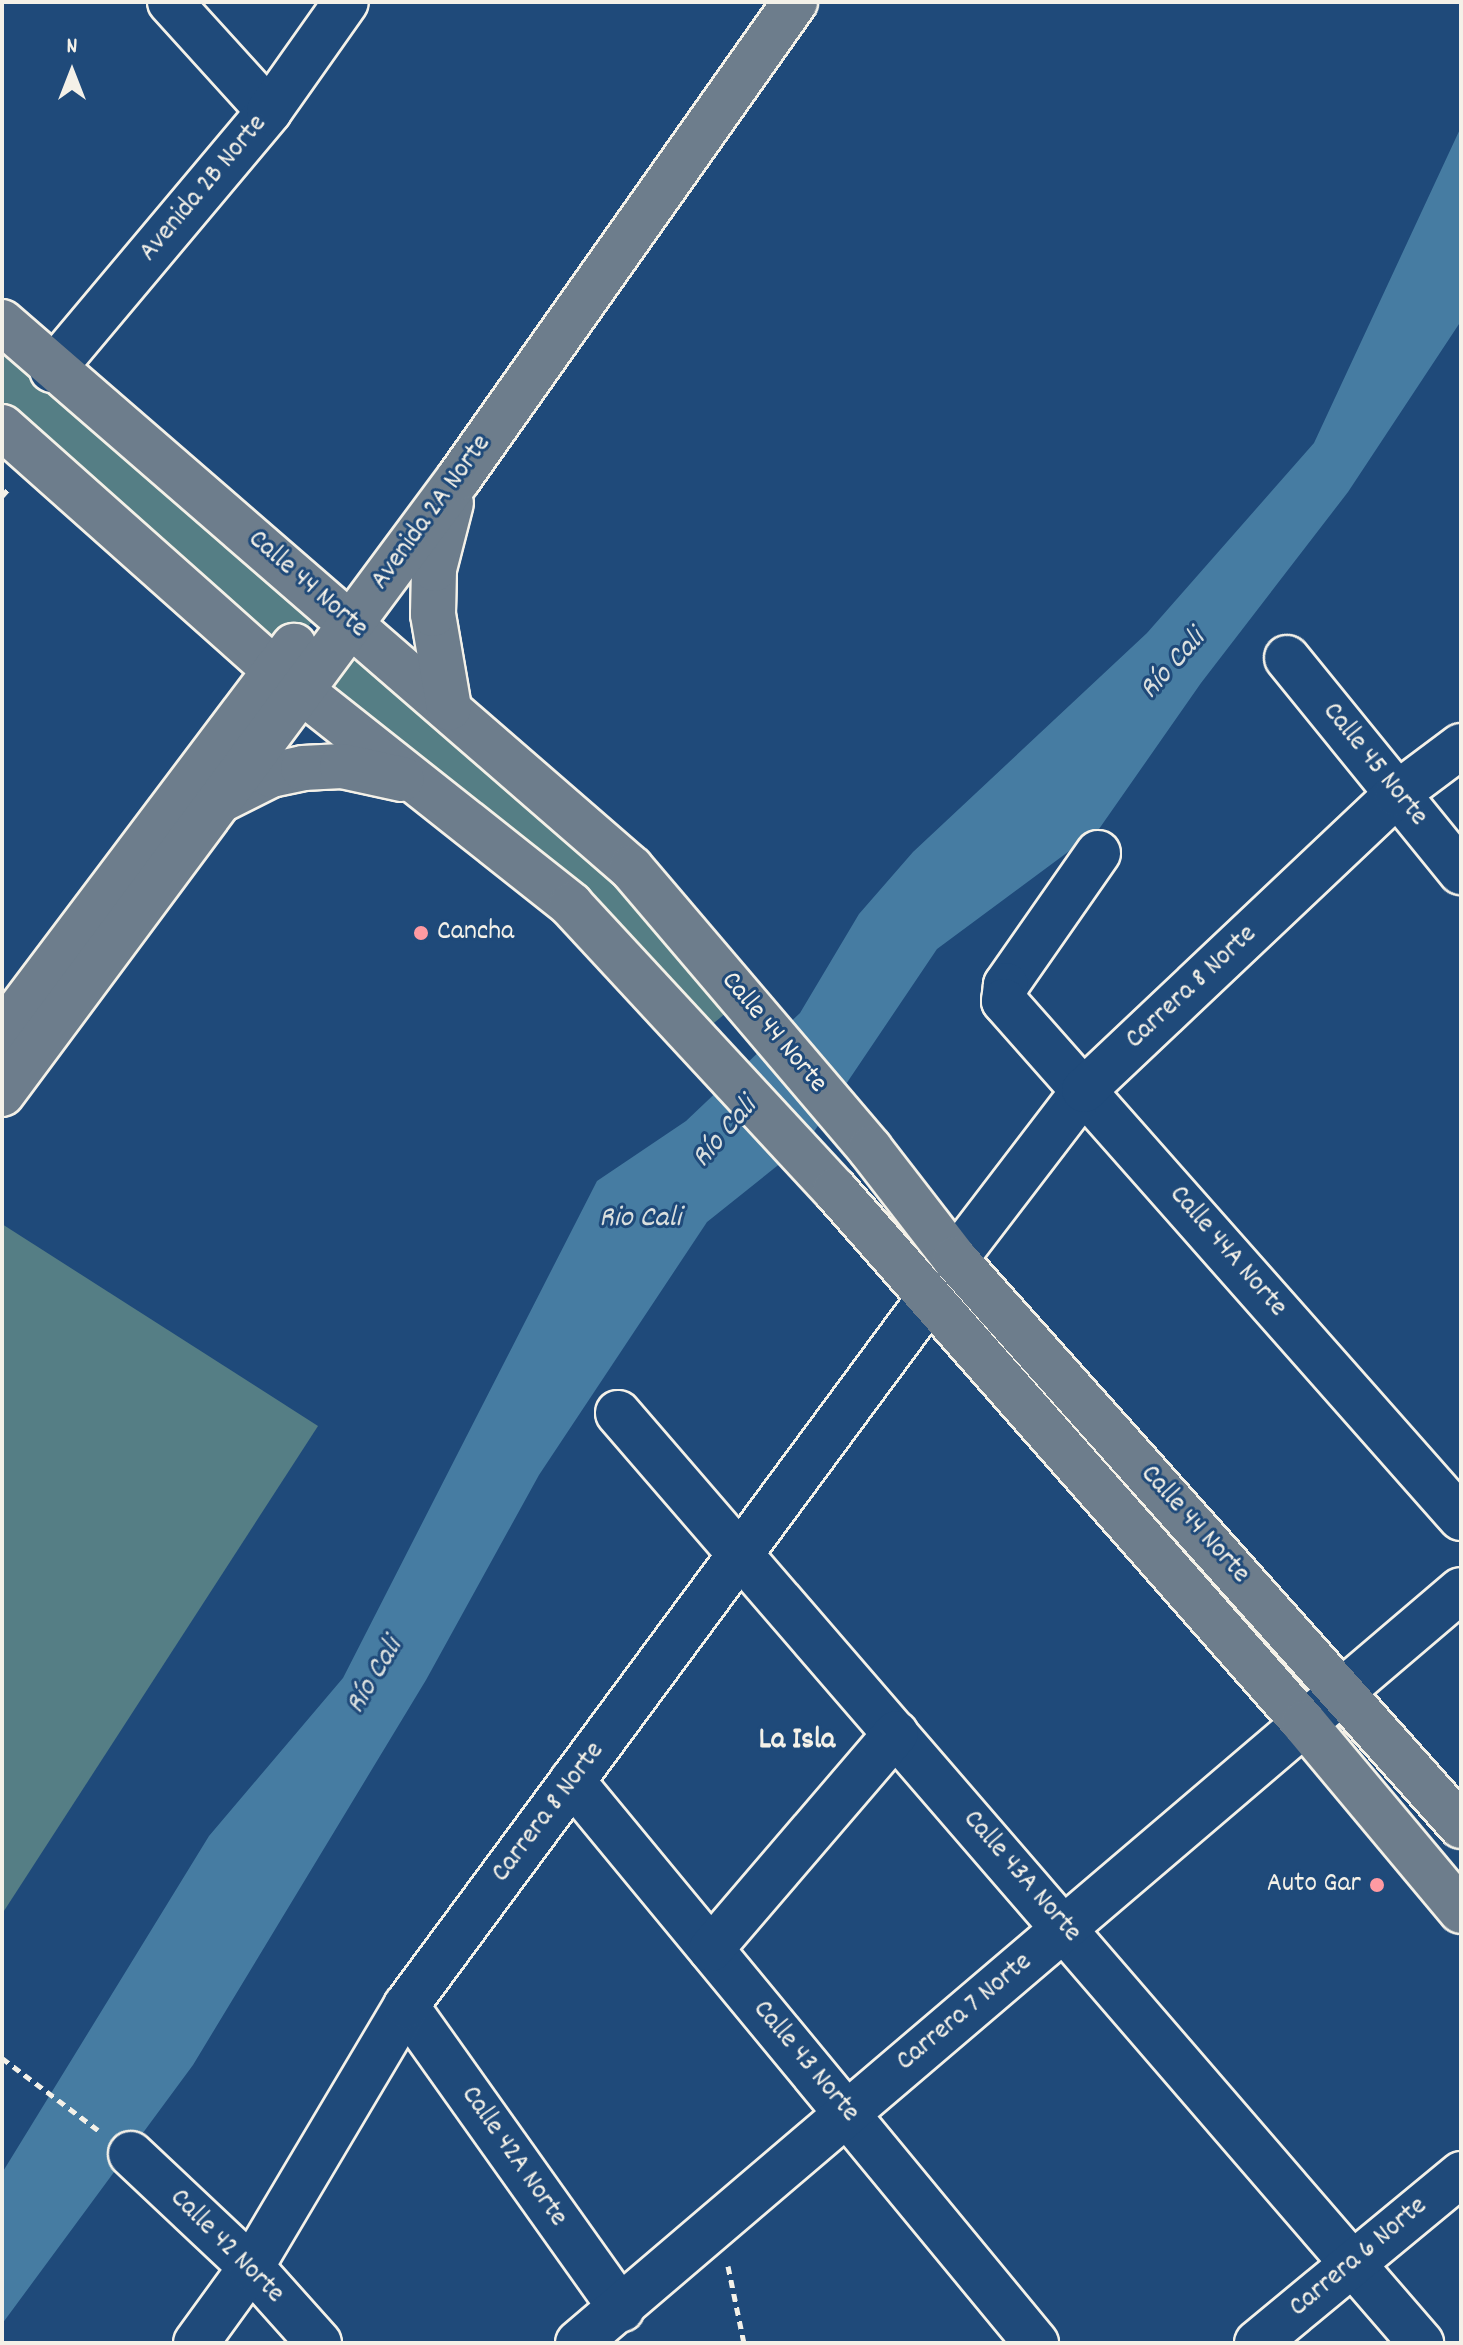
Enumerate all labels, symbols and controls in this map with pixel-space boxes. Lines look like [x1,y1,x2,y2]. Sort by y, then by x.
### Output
north arrow [32,32,112,112]
text: N [67,32,77,63]
street label: Avenida 2B Norte [133,109,275,269]
street label: Avenida 2A Norte [365,429,499,597]
street label: Calle 44 Norte [240,524,374,646]
water label: Río Cali [1133,624,1215,708]
street label: Calle 45 Norte [1314,696,1434,834]
place label: Cancha [437,916,514,950]
street label: Carrera 8 Norte [1119,919,1265,1057]
marker: Cancha [412,924,430,942]
street label: Calle 44 Norte [713,966,833,1100]
water label: Río Cali [686,1091,766,1177]
street label: Calle 44A Norte [1161,1179,1293,1325]
water label: Rio Cali [599,1202,681,1238]
street label: Calle 44 Norte [1132,1459,1256,1591]
water label: Río Cali [339,1633,413,1721]
district label: La Isla [759,1724,835,1760]
street label: Carrera 8 Norte [485,1736,613,1890]
street label: Calle 43A Norte [954,1804,1088,1950]
place label: Auto Gar [1267,1868,1361,1902]
marker: Auto Gar [1368,1876,1386,1894]
street label: Carrera 7 Norte [890,1947,1040,2079]
street label: Calle 43 Norte [744,1994,866,2130]
street label: Calle 42A Norte [452,2080,574,2234]
street label: Calle 42 Norte [162,2183,290,2311]
street label: Carrera 6 Norte [1283,2191,1435,2325]

